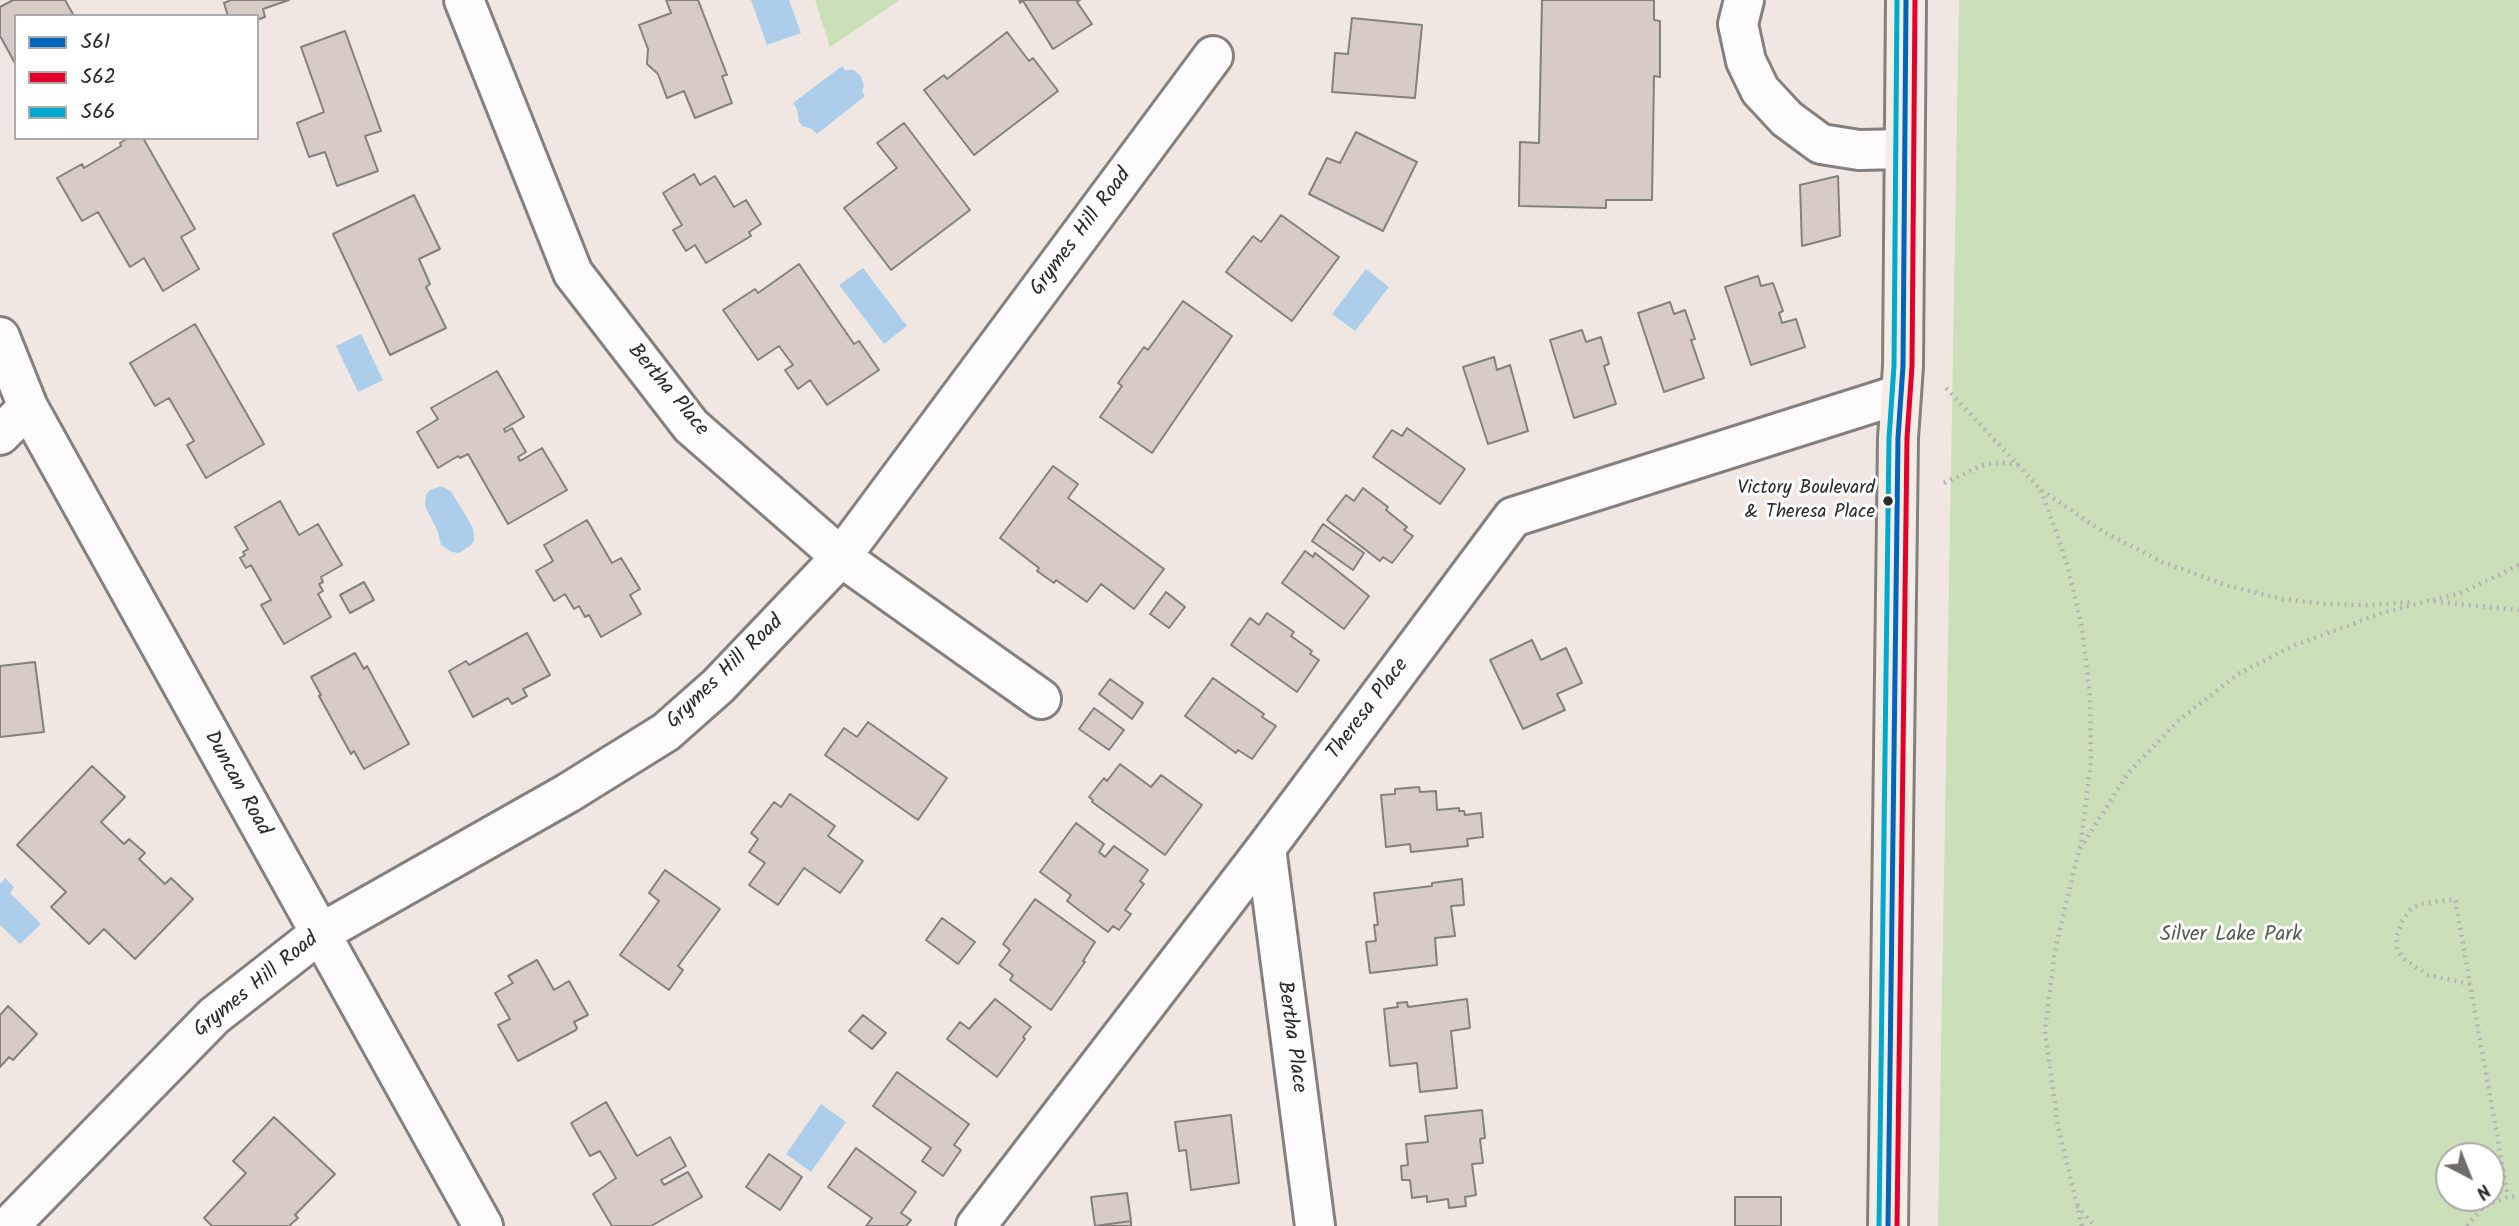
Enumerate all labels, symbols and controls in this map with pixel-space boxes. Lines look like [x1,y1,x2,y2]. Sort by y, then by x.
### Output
legend [14,14,259,140]
text: S61 [81,26,110,59]
text: S62 [81,61,116,94]
text: S66 [81,96,116,129]
street label: Grymes Hill Road [1026,164,1138,302]
street label: Bertha Place [621,340,713,442]
place label: Victory Boulevard & Theresa Place [1737,479,1875,523]
marker: Victory Boulevard & Theresa Place [1881,494,1895,508]
street label: Grymes Hill Road [662,611,790,735]
street label: Theresa Place [1323,654,1415,766]
street label: Duncan Road [197,727,275,841]
park label: Silver Lake Park [2160,923,2302,949]
street label: Grymes Hill Road [190,928,324,1044]
street label: Bertha Place [1270,979,1310,1095]
north arrow [2435,1142,2505,1212]
text: N [2468,1176,2497,1206]

